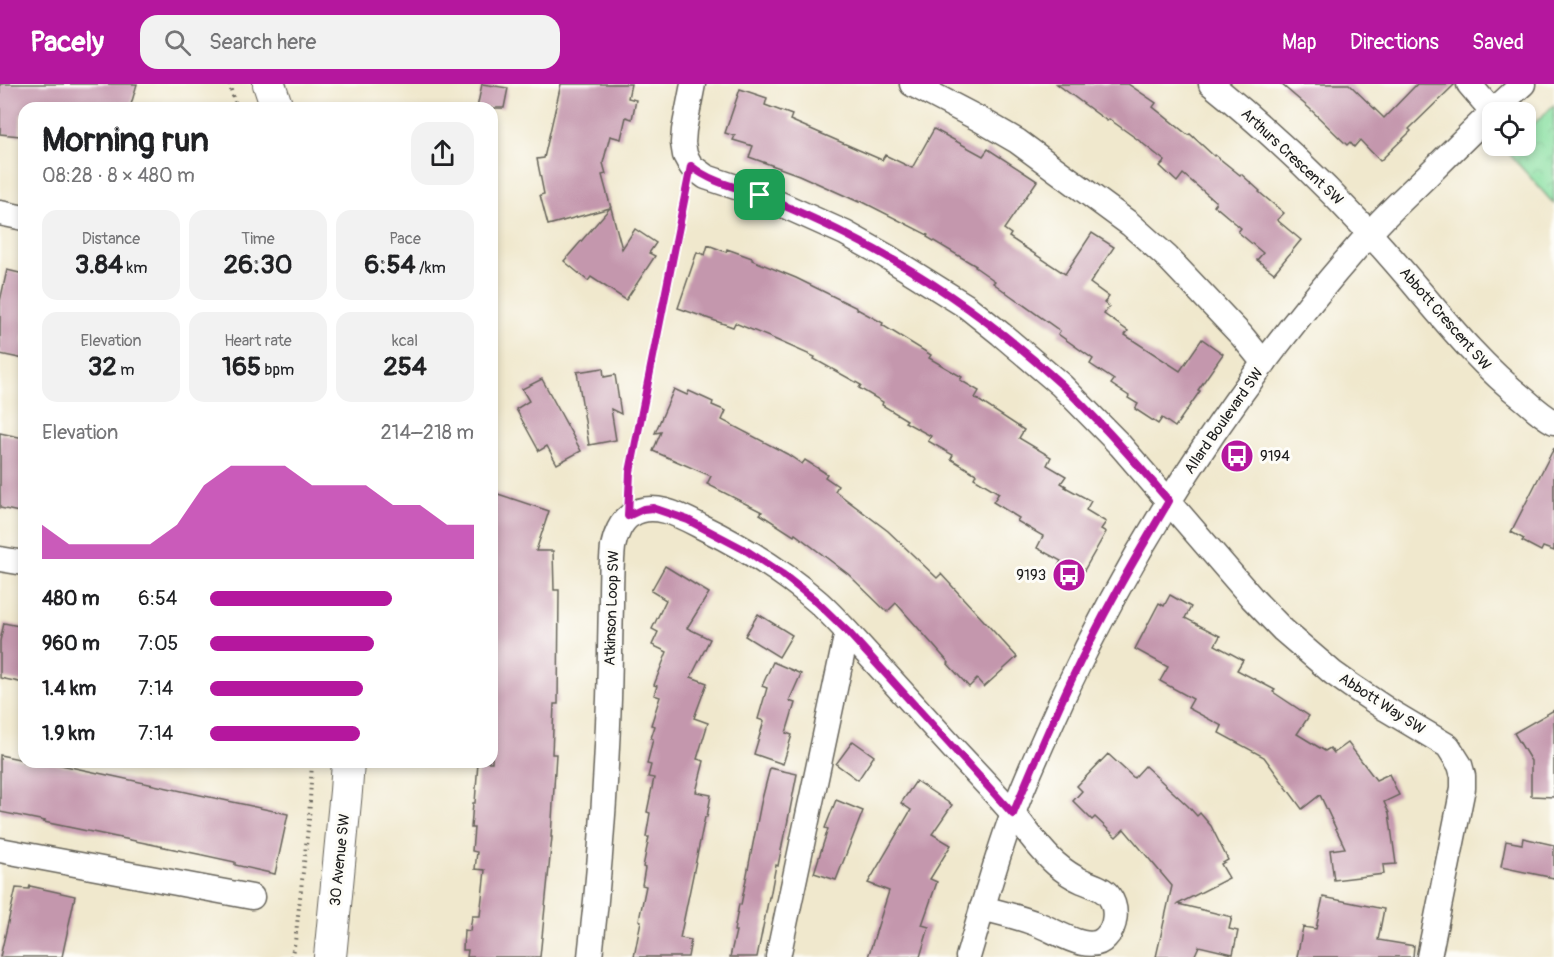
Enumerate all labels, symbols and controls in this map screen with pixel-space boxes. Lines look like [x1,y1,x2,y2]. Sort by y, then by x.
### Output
search box [140,15,560,69]
text: Pacely [30,25,104,60]
icon: search [161,26,194,59]
text: Search here [209,28,316,56]
text: Map [1282,29,1317,56]
text: Directions [1350,29,1439,56]
text: Saved [1472,29,1524,56]
map controls [1482,102,1536,156]
button: locate [1482,102,1536,156]
street label: Arthurs Crescent SW [1237,105,1347,210]
text: Morning run [42,120,209,161]
button: share [411,122,474,185]
text: 08:28 · 8 × 480 m [42,163,195,188]
pin [734,169,785,220]
icon: arrive [743,178,776,211]
text: Distance [82,229,140,249]
text: Time [241,229,275,249]
text: Pace [389,229,421,249]
text: 3.84 [75,249,123,281]
text: 26:30 [224,249,292,281]
text: 6:54 [364,249,416,281]
text: km [123,258,147,278]
text: /km [416,258,446,278]
street label: Abbott Crescent SW [1395,264,1495,375]
text: Elevation [81,331,141,351]
text: Heart rate [224,331,292,351]
text: kcal [392,331,418,351]
text: 32 [88,351,117,383]
text: 165 [222,351,261,383]
text: 254 [383,351,427,383]
text: m [117,360,134,380]
text: bpm [261,360,294,380]
street label: Allard Boulevard SW [1180,364,1268,478]
text: Elevation [42,420,118,445]
text: 214–218 m [380,420,474,445]
bus stop icon: 9194 [1219,438,1255,474]
place label: 9194 [1260,447,1290,466]
street label: Atkinson Loop SW [600,550,624,666]
bus stop icon: 9193 [1051,557,1087,593]
place label: 9193 [1016,566,1046,585]
text: 480 m [42,586,99,611]
text: 6:54 [138,586,177,611]
text: 960 m [42,631,100,656]
text: 7:05 [138,631,178,656]
street label: Abbott Way SW [1335,669,1429,739]
text: 1.4 km [42,676,96,701]
text: 7:14 [138,676,173,701]
text: 1.9 km [42,721,95,746]
text: 7:14 [138,721,173,746]
street label: 30 Avenue SW [326,813,354,907]

